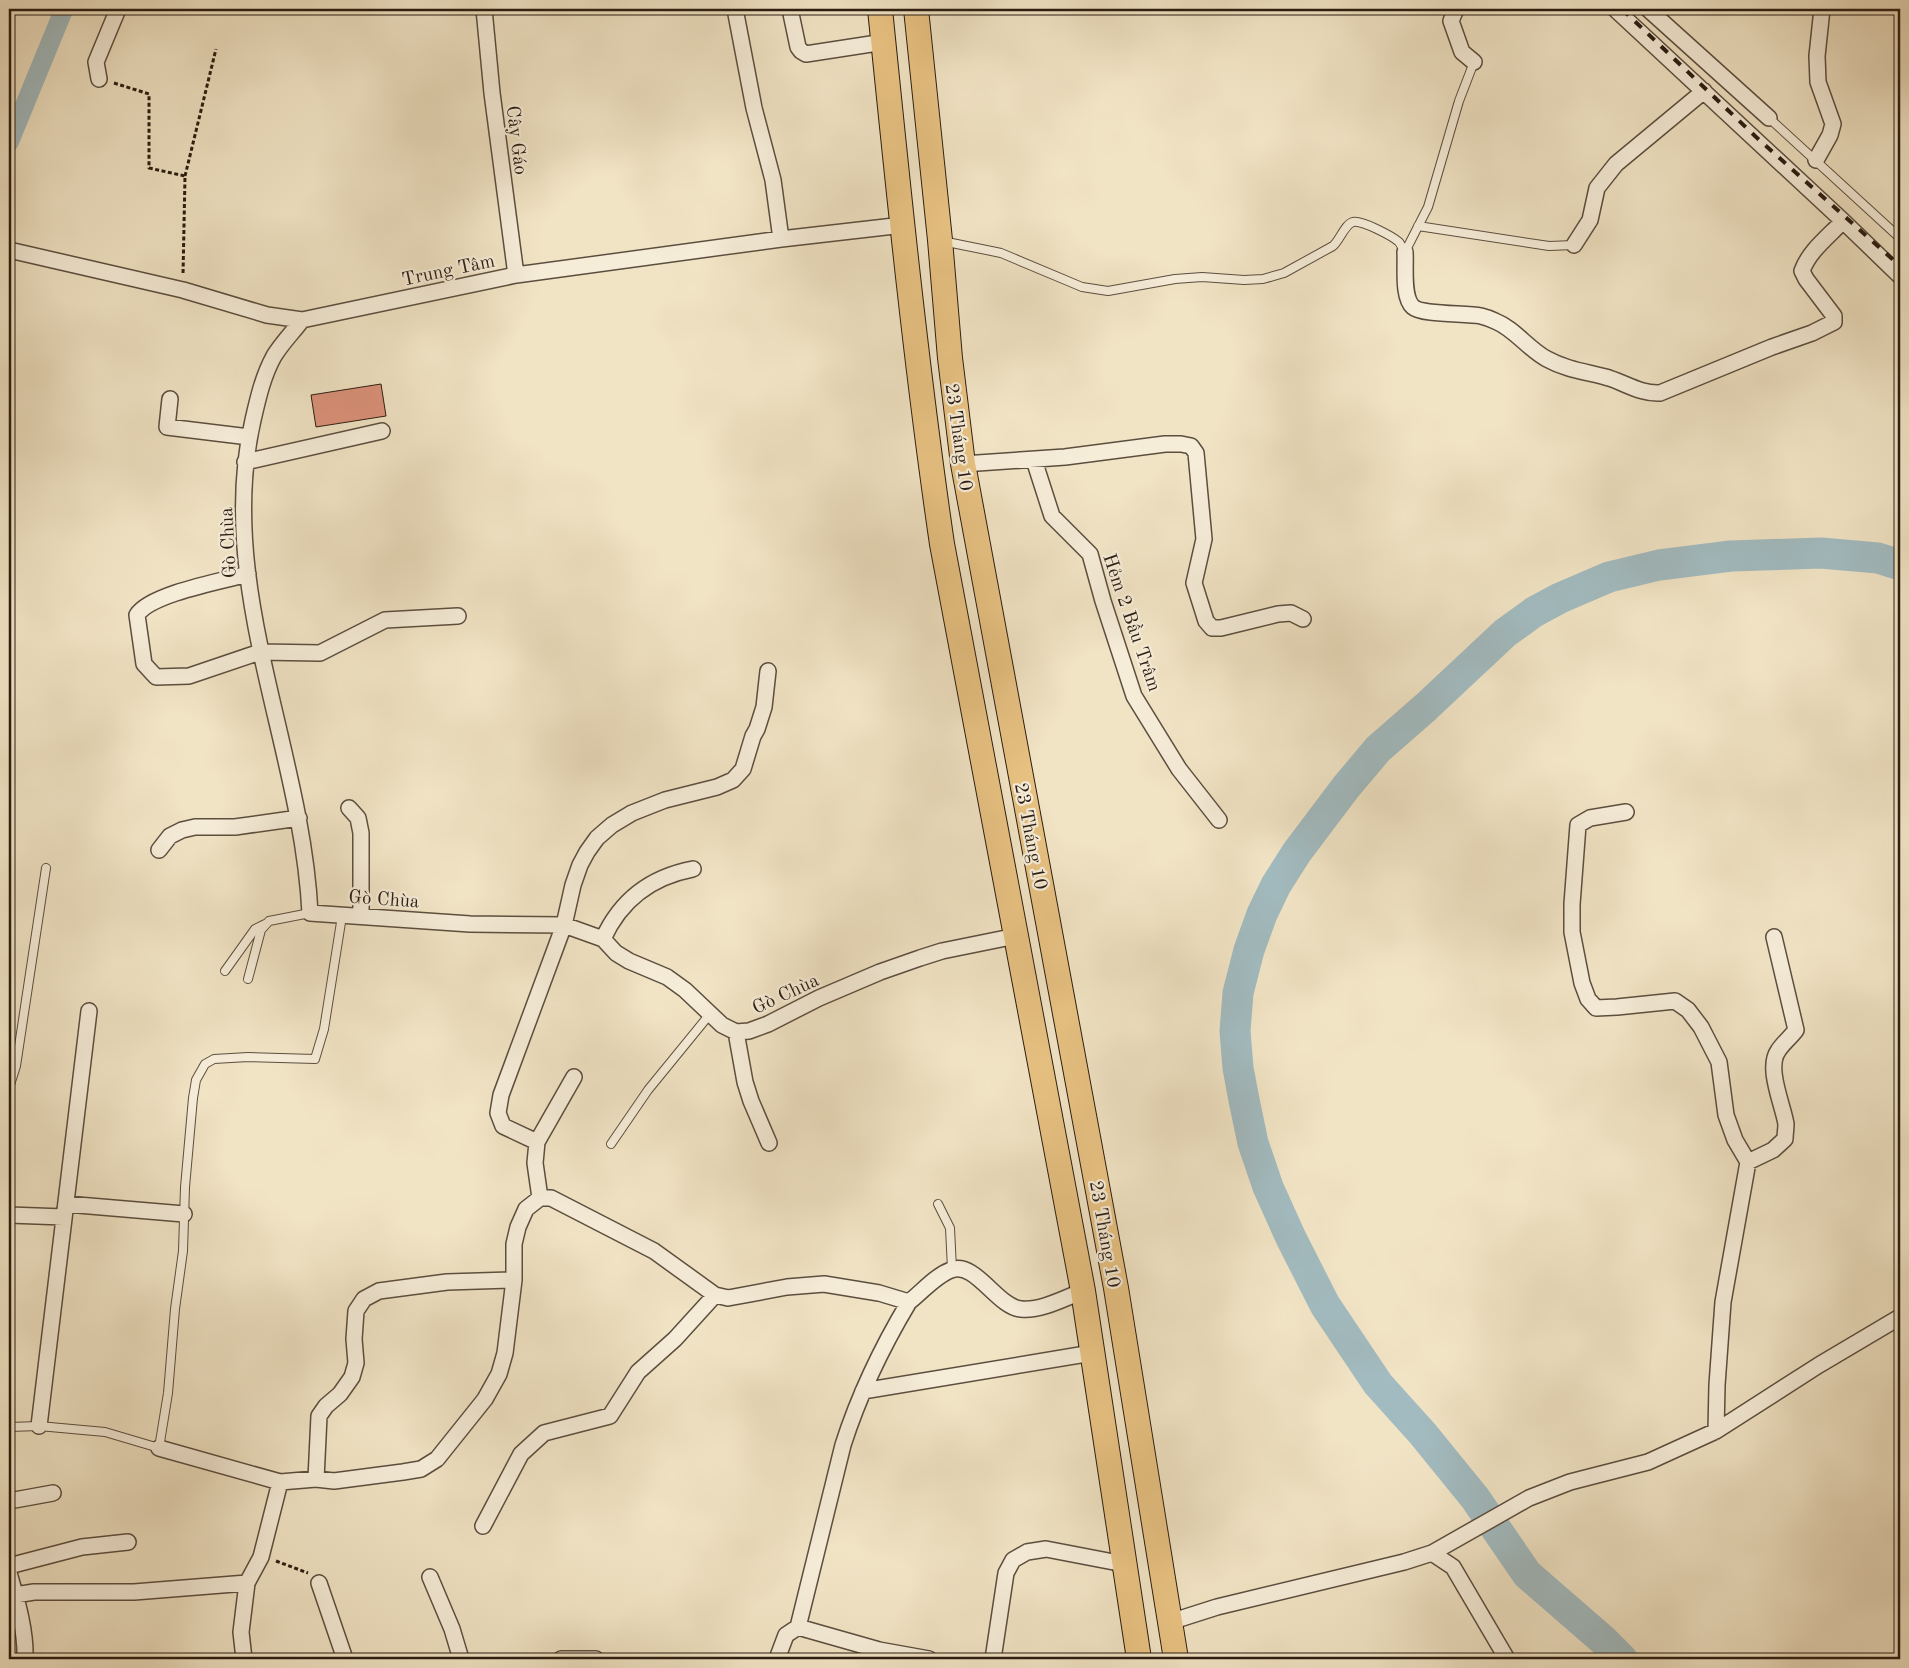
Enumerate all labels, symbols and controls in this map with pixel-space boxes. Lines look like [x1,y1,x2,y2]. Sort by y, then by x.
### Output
street label: Cây Gáo [502,105,529,176]
street label: Trung Tâm [400,252,497,291]
street label: 23 Tháng 10 [941,382,974,492]
street label: Gò Chùa [218,506,241,579]
street label: Hẻm 2 Bầu Trâm [1098,551,1166,694]
street label: 23 Tháng 10 [1010,781,1049,892]
street label: Gò Chùa [348,889,421,912]
street label: Gò Chùa [750,971,823,1019]
street label: 23 Tháng 10 [1085,1179,1122,1290]

